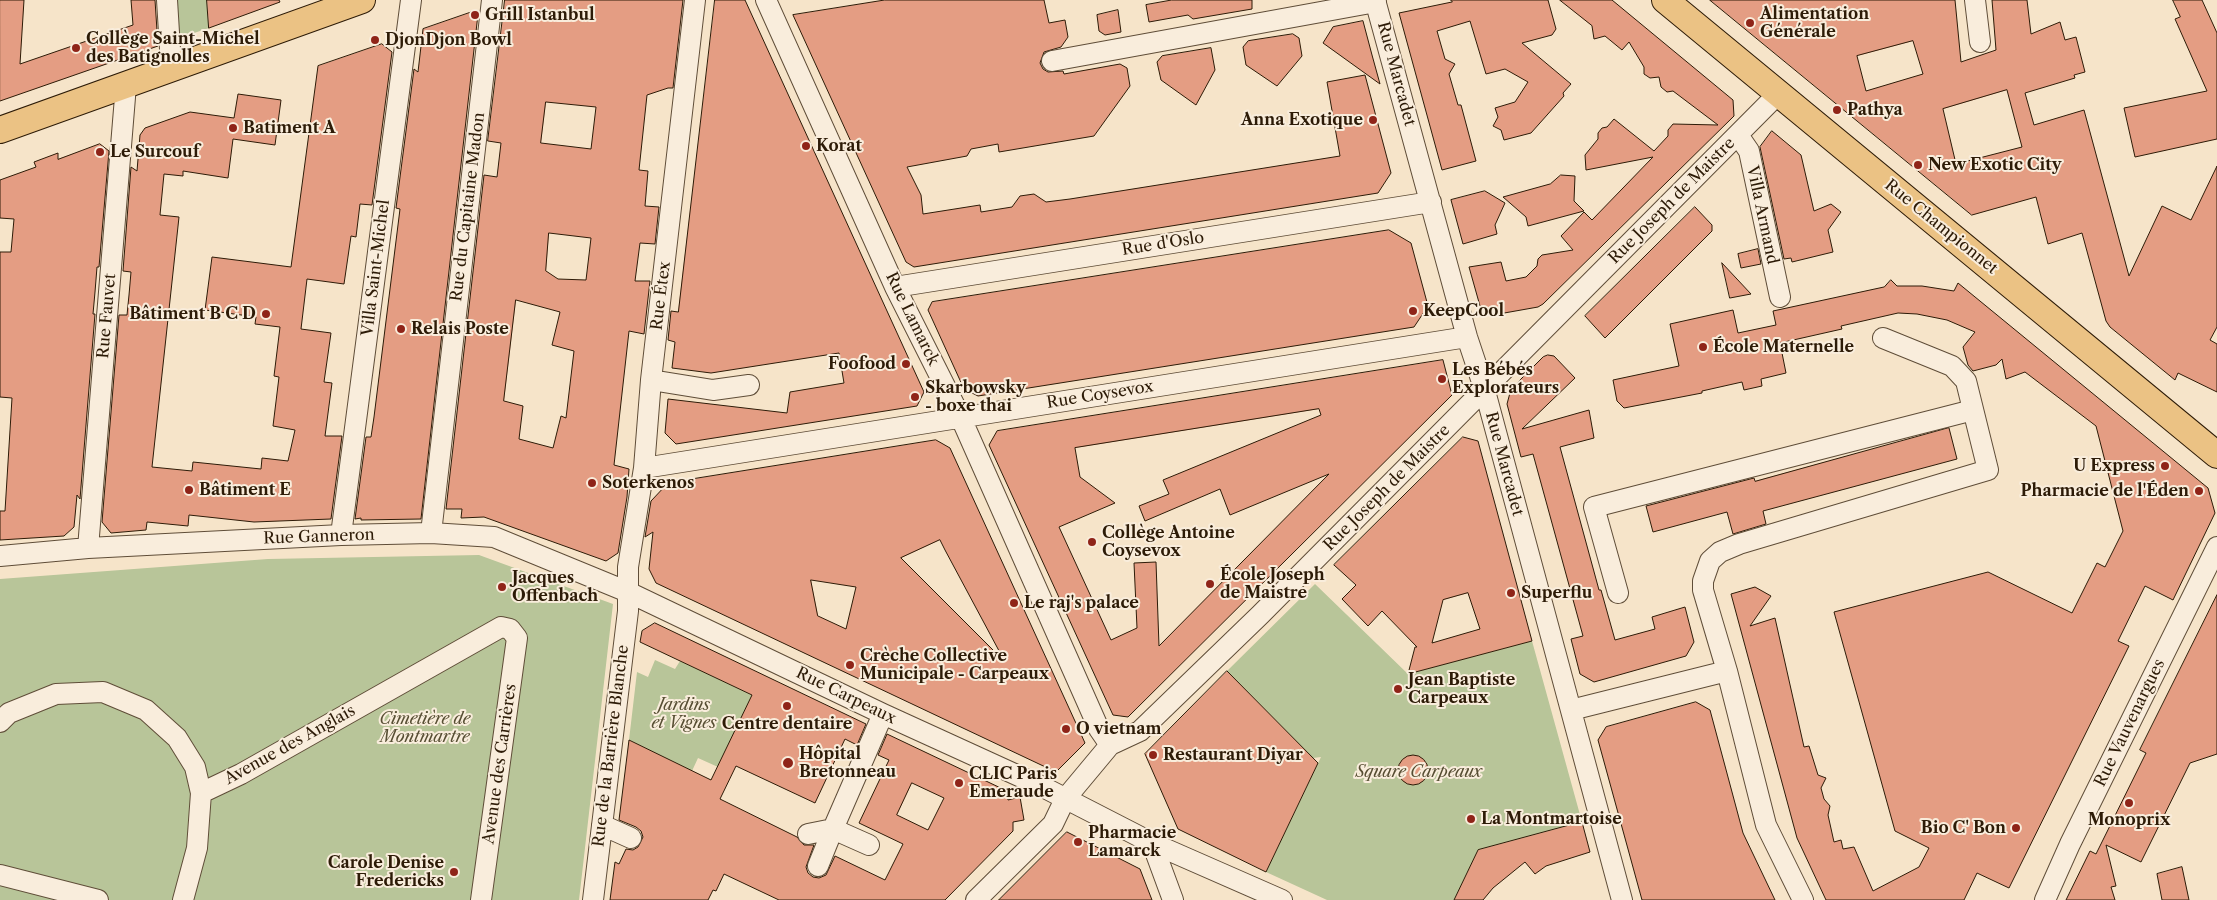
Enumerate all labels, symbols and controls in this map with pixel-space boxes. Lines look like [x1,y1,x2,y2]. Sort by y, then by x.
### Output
place label: Alimentation Générale [1760,4,1869,42]
place label: Grill Istanbul [485,5,595,25]
marker: Grill Istanbul [469,9,481,21]
marker: Alimentation Générale [1744,17,1756,29]
street label: Rue Marcadet [1373,20,1419,128]
place label: Collège Saint-Michel des Batignolles [86,29,260,67]
place label: DjonDjon Bowl [385,30,512,50]
marker: DjonDjon Bowl [369,34,381,46]
marker: Collège Saint-Michel des Batignolles [70,42,82,54]
place label: Pathya [1847,100,1903,120]
marker: Pathya [1831,104,1843,116]
place label: Anna Exotique [1241,110,1363,130]
street label: Rue du Capitaine Madon [447,111,489,303]
marker: Anna Exotique [1367,114,1379,126]
place label: Batiment A [243,118,336,138]
marker: Batiment A [227,122,239,134]
street label: Rue Joseph de Maistre [1605,134,1739,268]
place label: Korat [816,136,862,156]
marker: Korat [800,140,812,152]
place label: Le Surcouf [110,142,199,162]
marker: Le Surcouf [94,146,106,158]
place label: New Exotic City [1928,155,2062,175]
marker: New Exotic City [1912,159,1924,171]
street label: Villa Armand [1742,164,1782,266]
street label: Rue Championnet [1881,176,2001,278]
street label: Villa Saint-Michel [358,199,394,337]
street label: Rue d'Oslo [1121,228,1205,260]
street label: Rue Étex [647,261,675,331]
street label: Rue Lamarck [881,269,943,369]
street label: Rue Fauvet [94,273,120,359]
place label: KeepCool [1423,301,1504,321]
place label: Bâtiment B C D [129,304,256,324]
marker: KeepCool [1407,305,1419,317]
marker: Bâtiment B C D [260,308,272,320]
place label: Relais Poste [411,319,509,339]
marker: Relais Poste [395,323,407,335]
place label: École Maternelle [1713,337,1854,357]
marker: École Maternelle [1697,341,1709,353]
place label: Foofood [828,354,896,374]
marker: Foofood [900,358,912,370]
place label: Les Bébés Explorateurs [1452,360,1559,398]
marker: Les Bébés Explorateurs [1436,373,1448,385]
street label: Rue Coysevox [1045,377,1155,413]
place label: Skarbowsky - boxe thai [925,378,1026,416]
marker: Skarbowsky - boxe thai [909,391,921,403]
street label: Rue Marcadet [1481,410,1527,518]
street label: Rue Joseph de Maistre [1320,421,1454,555]
place label: U Express [2073,456,2155,476]
marker: U Express [2159,460,2171,472]
place label: Soterkenos [602,473,694,493]
marker: Soterkenos [586,477,598,489]
place label: Bâtiment E [199,480,291,500]
place label: Pharmacie de l'Éden [2021,481,2189,501]
marker: Bâtiment E [183,484,195,496]
marker: Pharmacie de l'Éden [2193,485,2205,497]
place label: Collège Antoine Coysevox [1102,523,1235,561]
street label: Rue Ganneron [263,525,375,549]
marker: Collège Antoine Coysevox [1086,536,1098,548]
place label: École Joseph de Maistre [1220,565,1325,603]
place label: Jacques Offenbach [512,568,598,606]
marker: École Joseph de Maistre [1204,578,1216,590]
marker: Jacques Offenbach [496,581,508,593]
place label: Superflu [1521,583,1592,603]
marker: Superflu [1505,587,1517,599]
place label: Le raj's palace [1024,593,1139,613]
marker: Le raj's palace [1008,597,1020,609]
street label: Rue de la Barrière Blanche [589,644,633,848]
place label: Crèche Collective Municipale - Carpeaux [860,646,1049,684]
street label: Rue Vauvenargues [2091,656,2169,790]
marker: Crèche Collective Municipale - Carpeaux [844,659,856,671]
street label: Rue Carpeaux [793,664,899,728]
place label: Jean Baptiste Carpeaux [1408,670,1515,708]
street label: Avenue des Carrières [479,683,521,845]
marker: Jean Baptiste Carpeaux [1392,683,1404,695]
park label: Jardins et Vignes [651,695,717,733]
marker: Centre dentaire [781,700,793,712]
street label: Avenue des Anglais [221,701,359,789]
park label: Cimetière de Montmartre [380,709,470,747]
place label: Centre dentaire [722,714,852,734]
place label: O vietnam [1076,719,1161,739]
marker: O vietnam [1060,723,1072,735]
place label: Hôpital Bretonneau [799,744,896,782]
place label: Restaurant Diyar [1163,745,1303,765]
marker: Restaurant Diyar [1147,749,1159,761]
marker: Hôpital Bretonneau [781,756,795,770]
park label: Square Carpeaux [1356,762,1482,782]
place label: CLIC Paris Emeraude [969,764,1057,802]
marker: CLIC Paris Emeraude [953,777,965,789]
marker: Monoprix [2123,797,2135,809]
place label: La Montmartoise [1481,809,1622,829]
place label: Monoprix [2088,810,2170,830]
marker: La Montmartoise [1465,813,1477,825]
place label: Bio C' Bon [1921,818,2006,838]
marker: Bio C' Bon [2010,822,2022,834]
place label: Pharmacie Lamarck [1088,823,1176,861]
marker: Pharmacie Lamarck [1072,836,1084,848]
place label: Carole Denise Fredericks [328,853,444,891]
marker: Carole Denise Fredericks [448,866,460,878]

